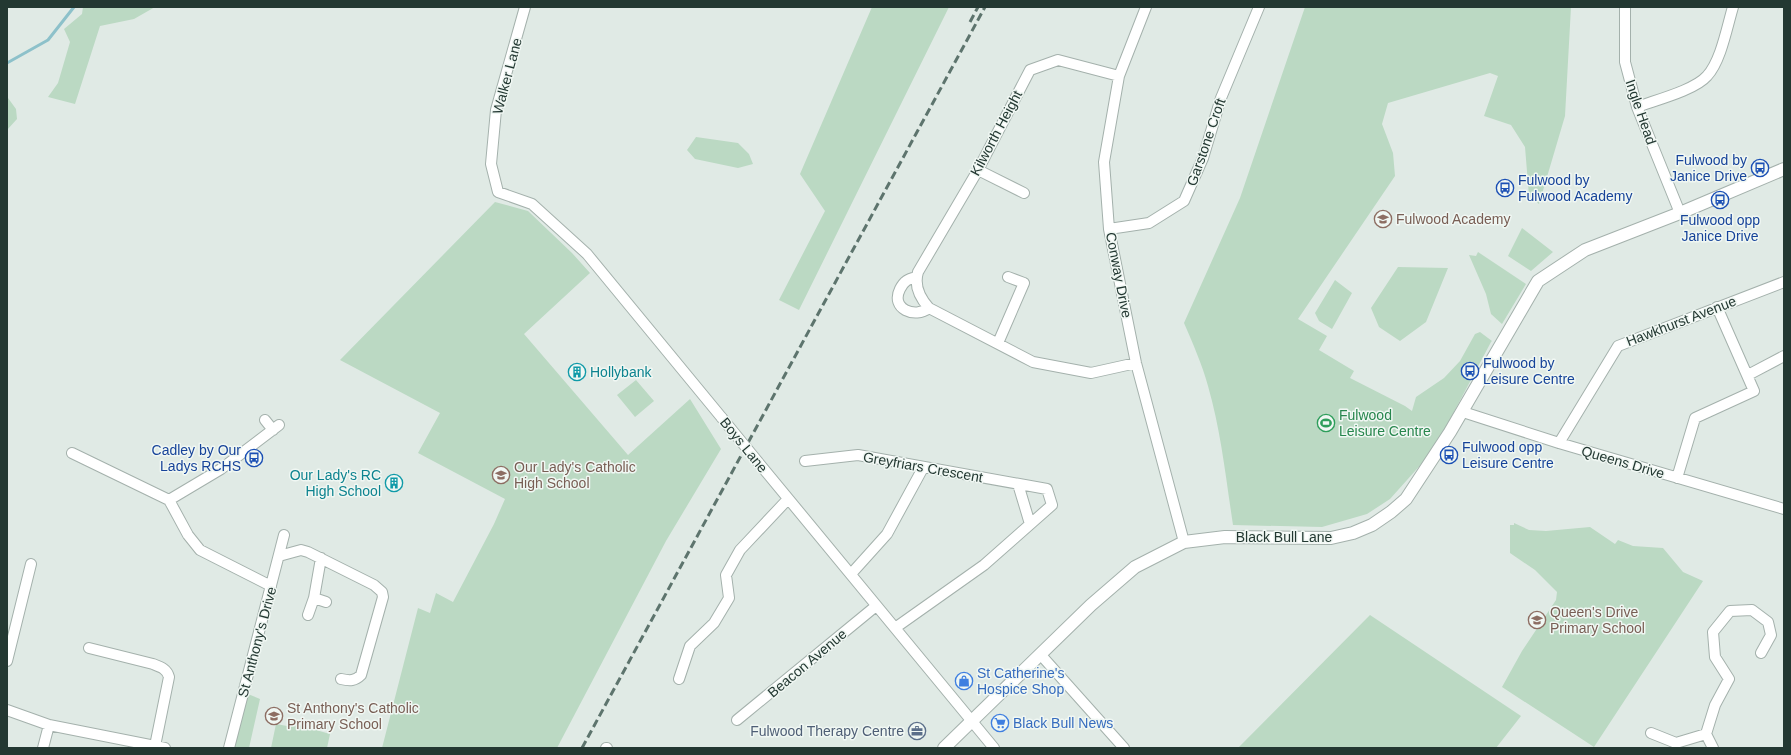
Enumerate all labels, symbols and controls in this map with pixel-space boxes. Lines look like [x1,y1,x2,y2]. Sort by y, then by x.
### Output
street label: Walker Lane [489,36,525,116]
street label: Ingle Head [1622,77,1660,147]
street label: Kilworth Height [967,88,1025,178]
street label: Garstone Croft [1183,96,1229,188]
place label: Fulwood by Janice Drive [1670,152,1747,184]
bus stop icon: Fulwood by Janice Drive [1750,158,1770,178]
place label: Fulwood by Fulwood Academy [1518,172,1632,204]
bus stop icon: Fulwood by Fulwood Academy [1495,178,1515,198]
bus stop icon: Fulwood opp Janice Drive [1710,190,1730,210]
school or university icon: Fulwood Academy [1373,209,1393,229]
place label: Fulwood Academy [1396,211,1510,227]
place label: Fulwood opp Janice Drive [1680,212,1760,244]
street label: Conway Drive [1103,231,1135,320]
street label: Hawkhurst Avenue [1624,293,1738,349]
place label: Fulwood by Leisure Centre [1483,355,1575,387]
bus stop icon: Fulwood by Leisure Centre [1460,361,1480,381]
building icon: Hollybank [567,362,587,382]
place label: Hollybank [590,364,652,380]
place label: Fulwood Leisure Centre [1339,407,1431,439]
sports icon: Fulwood Leisure Centre [1316,413,1336,433]
street label: Boys Lane [717,414,771,476]
place label: Fulwood opp Leisure Centre [1462,439,1554,471]
place label: Cadley by Our Ladys RCHS [152,442,241,474]
street label: Queens Drive [1580,443,1667,482]
bus stop icon: Fulwood opp Leisure Centre [1439,445,1459,465]
bus stop icon: Cadley by Our Ladys RCHS [244,448,264,468]
street label: Greyfriars Crescent [862,449,984,485]
place label: Our Lady's Catholic High School [514,459,636,491]
school or university icon: Our Lady's Catholic High School [491,465,511,485]
place label: Our Lady's RC High School [290,467,381,499]
building icon: Our Lady's RC High School [384,473,404,493]
street label: Black Bull Lane [1236,529,1332,545]
street label: St Anthony's Drive [235,585,280,699]
place label: Queen's Drive Primary School [1550,604,1645,636]
school or university icon: Queen's Drive Primary School [1527,610,1547,630]
street label: Beacon Avenue [764,625,850,701]
place label: St Catherine's Hospice Shop [977,665,1065,697]
shop icon: St Catherine's Hospice Shop [954,671,974,691]
place label: St Anthony's Catholic Primary School [287,700,419,732]
school or university icon: St Anthony's Catholic Primary School [264,706,284,726]
supermarket icon: Black Bull News [990,713,1010,733]
place label: Black Bull News [1013,715,1113,731]
office icon: Fulwood Therapy Centre [907,721,927,741]
place label: Fulwood Therapy Centre [750,723,904,739]

